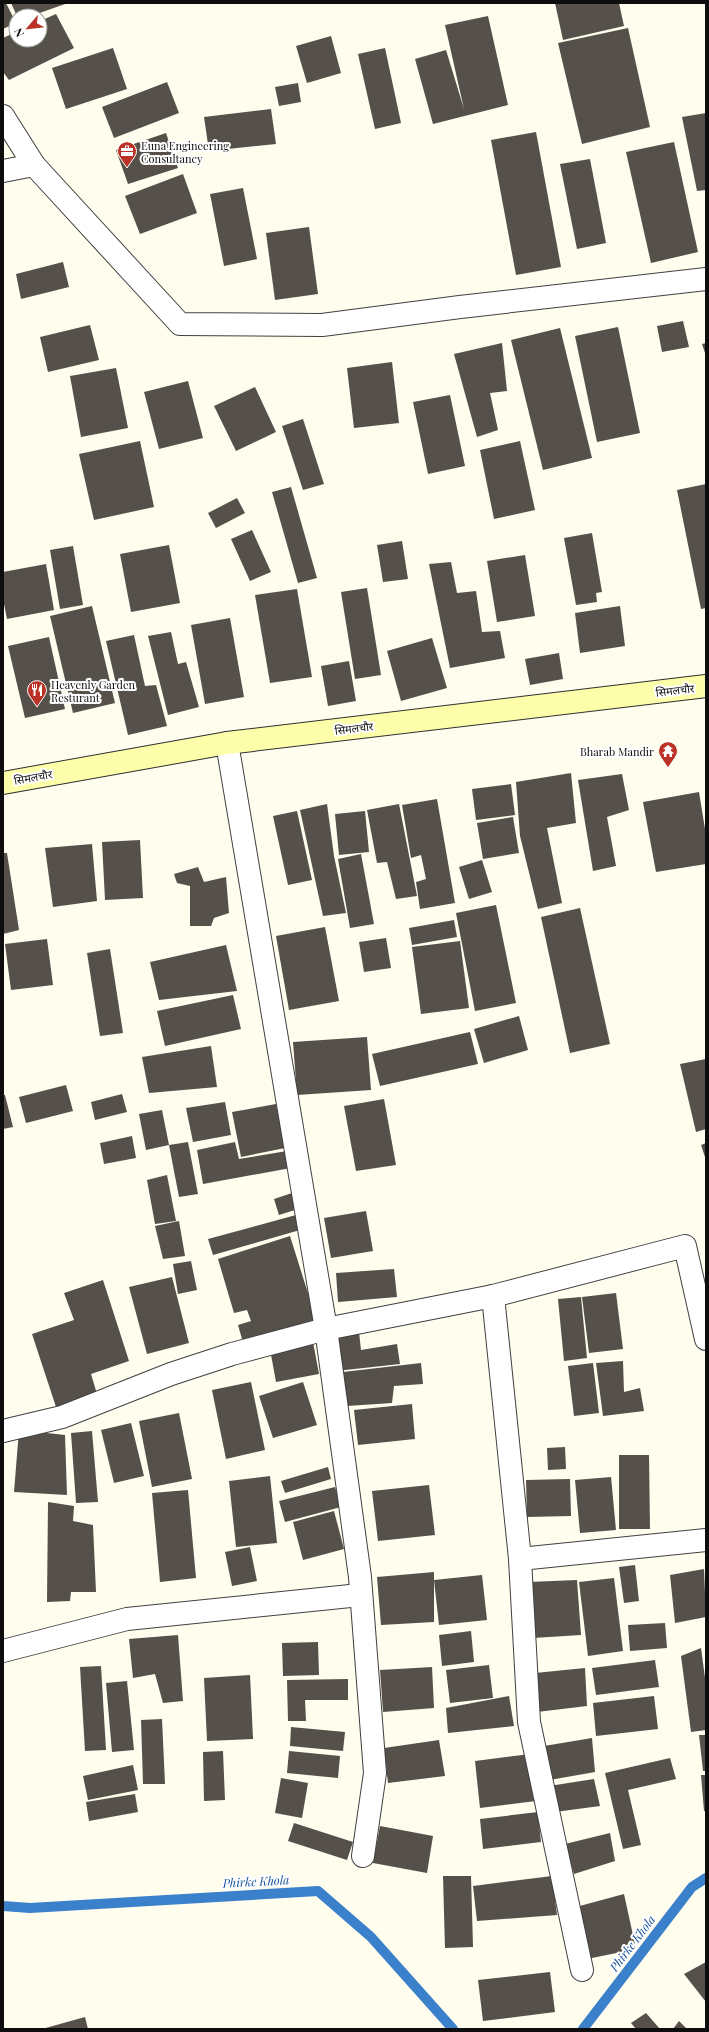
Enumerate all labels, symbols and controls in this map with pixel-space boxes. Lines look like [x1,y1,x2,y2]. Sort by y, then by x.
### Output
north arrow [8,8,48,48]
text: N [10,26,27,40]
place label: Euna Engineering Consultancy [141,138,229,166]
office icon: Euna Engineering Consultancy [116,140,138,168]
place label: Heavenly Garden Resturant [51,677,135,705]
restaurant icon: Heavenly Garden Resturant [26,679,48,707]
street label: सिमलचौर [655,680,696,700]
street label: सिमलचौर [334,718,375,738]
temple icon: Bharab Mandir [657,740,679,768]
place label: Bharab Mandir [580,744,654,759]
street label: सिमलचौर [13,766,54,788]
water label: Phirke Khola [221,1871,290,1891]
water label: Phirke Khola [605,1912,658,1975]

